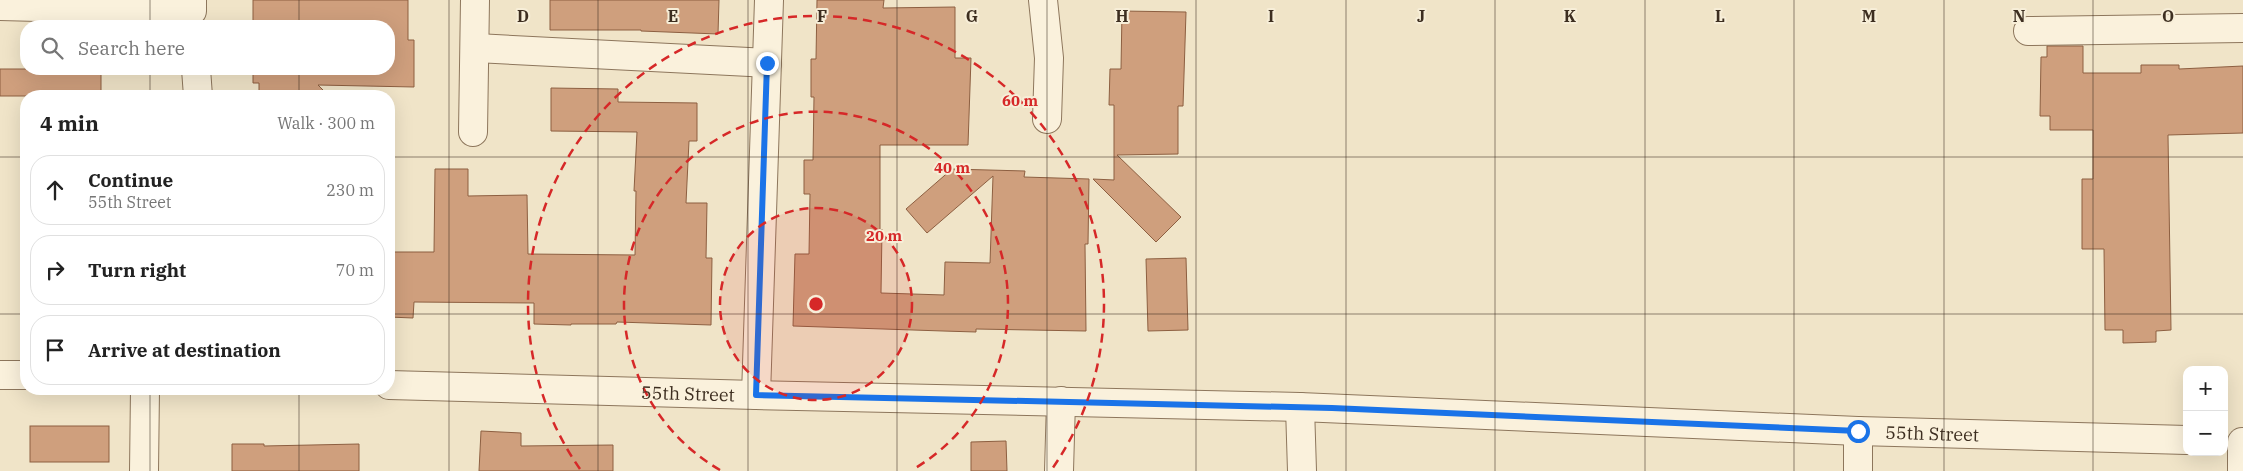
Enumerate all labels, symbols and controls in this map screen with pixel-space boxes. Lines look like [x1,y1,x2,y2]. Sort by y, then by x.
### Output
text: D [517,6,529,26]
text: E [668,6,678,26]
text: F [817,6,827,26]
text: G [966,6,978,26]
text: H [1116,6,1129,26]
text: I [1268,6,1274,26]
text: J [1417,6,1425,26]
text: K [1564,6,1577,26]
text: L [1715,6,1725,26]
text: M [1862,6,1876,26]
text: N [2013,6,2025,26]
text: O [2162,6,2174,26]
search box [20,20,395,75]
icon: search [38,34,66,62]
text: Search here [78,36,185,60]
route end [756,52,779,75]
text: 60 m [1002,91,1038,110]
text: 4 min [40,109,99,137]
text: Walk · 300 m [277,113,375,133]
text: 40 m [934,158,970,177]
text: Continue [88,168,173,192]
icon: ahead [41,176,69,204]
text: 230 m [326,180,374,200]
text: 55th Street [88,192,172,212]
text: 20 m [866,226,902,245]
icon: right [41,256,69,284]
text: Turn right [88,258,186,282]
text: 70 m [336,260,374,280]
centre of rings [807,295,825,313]
icon: arrive [41,336,69,364]
text: Arrive at destination [88,338,281,362]
map controls [2183,366,2228,456]
button: + [2183,366,2228,411]
street label: 55th Street [641,380,735,406]
button: − [2183,411,2228,456]
route start [1847,420,1870,443]
street label: 55th Street [1885,420,1979,446]

